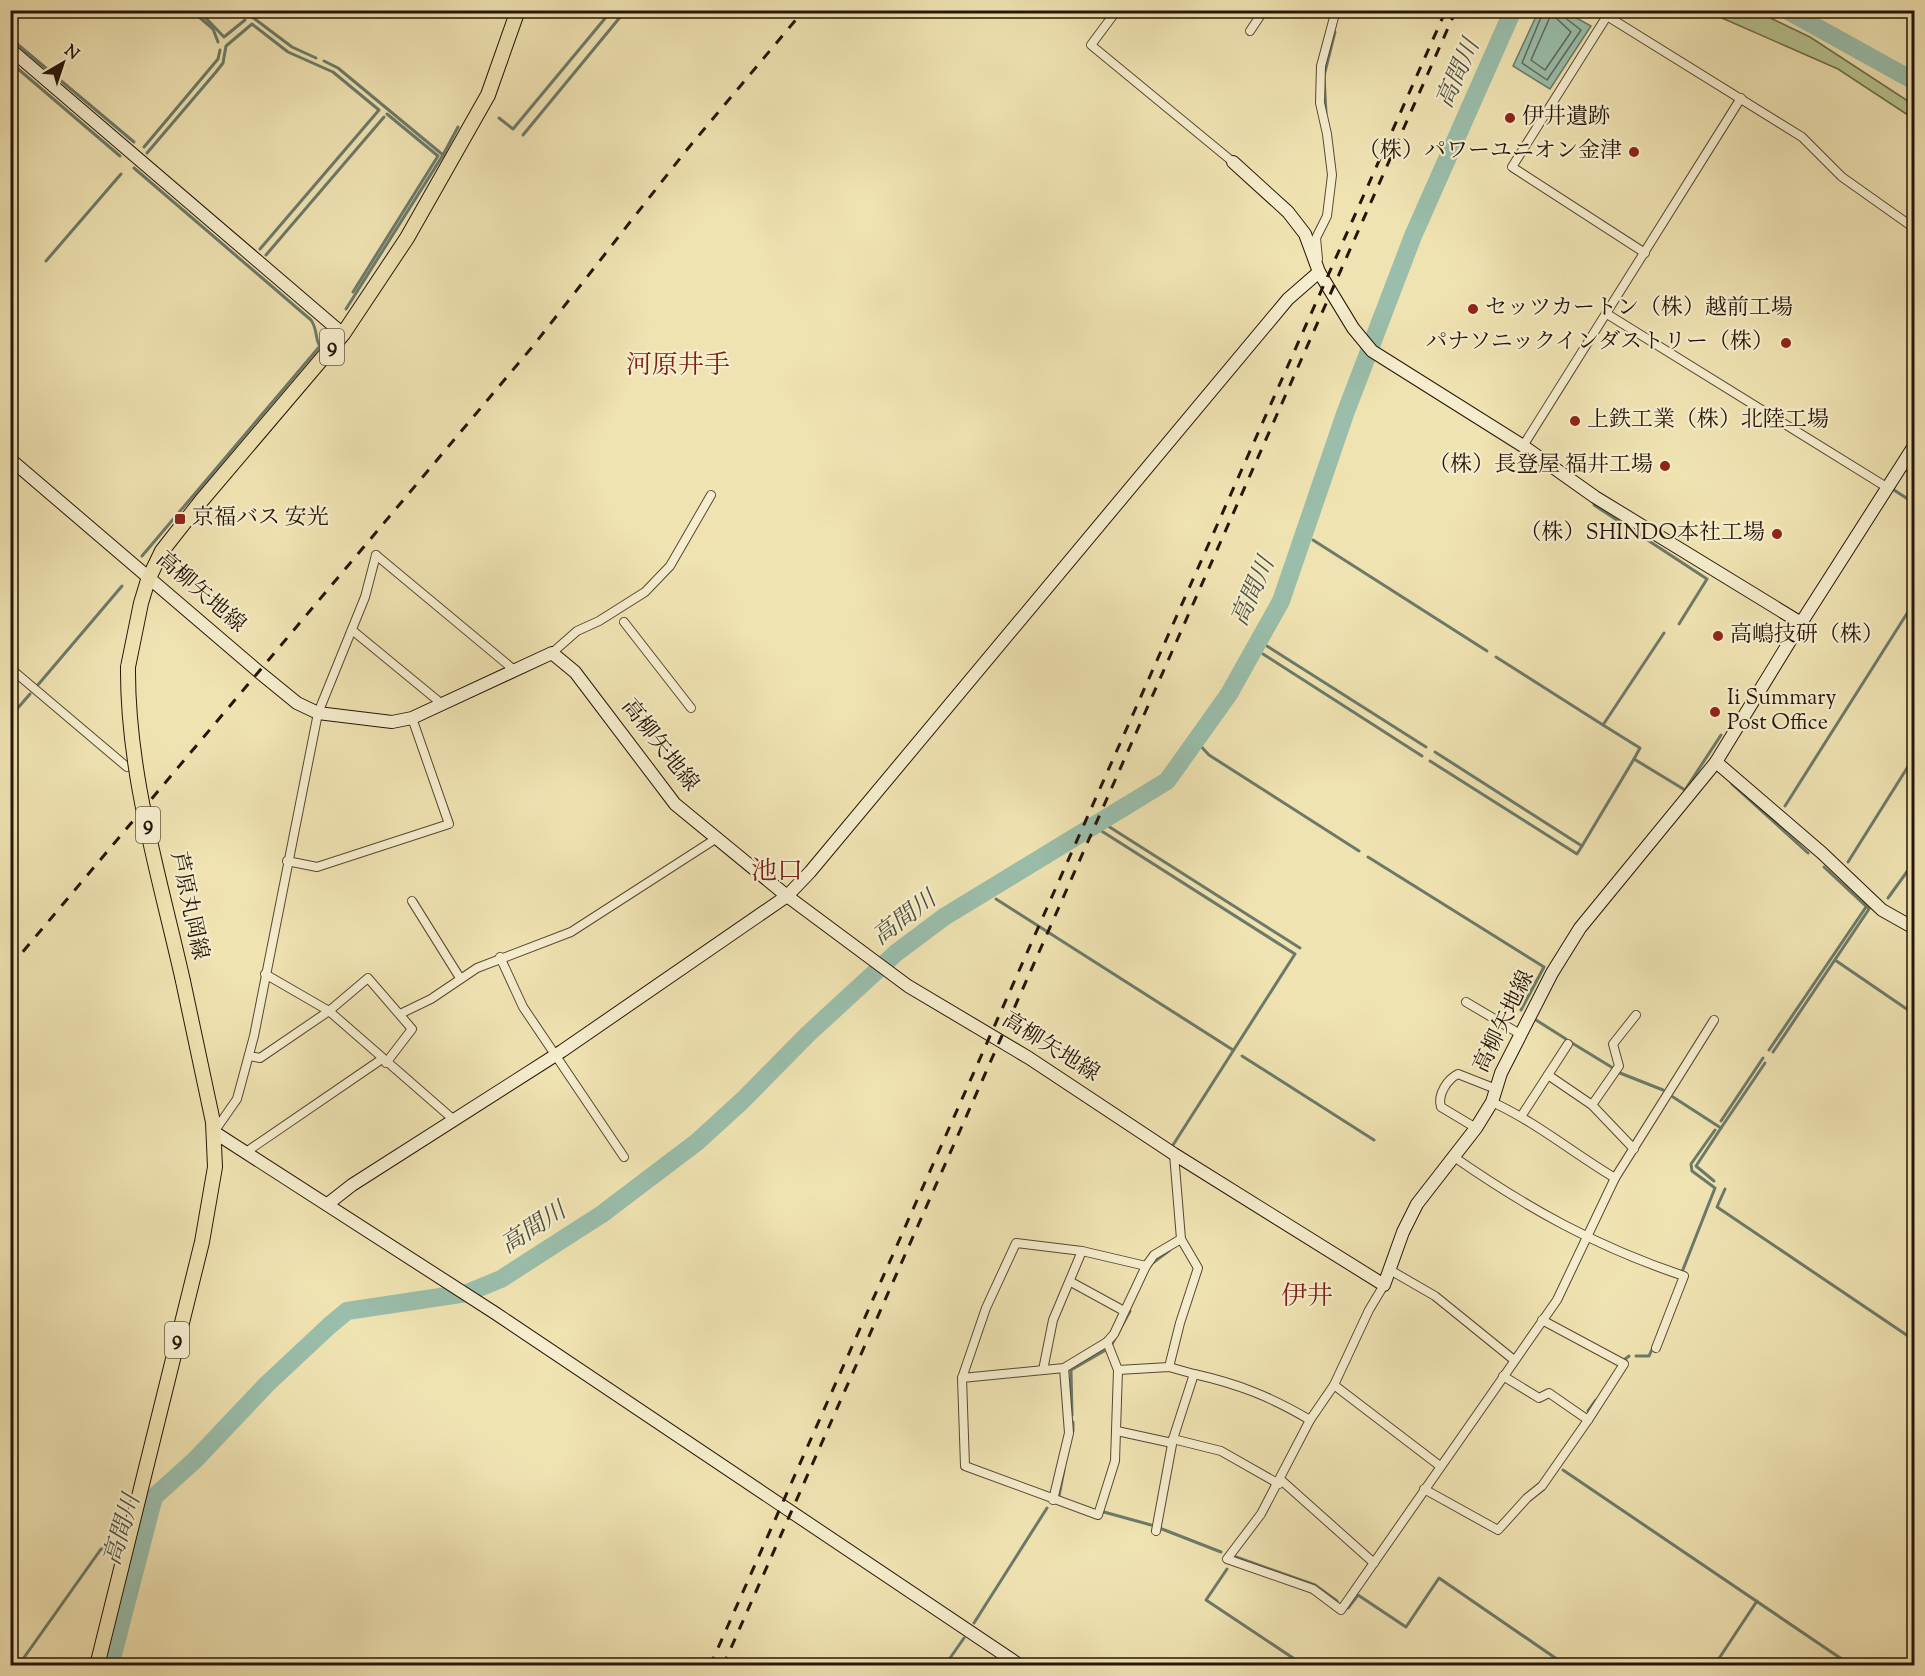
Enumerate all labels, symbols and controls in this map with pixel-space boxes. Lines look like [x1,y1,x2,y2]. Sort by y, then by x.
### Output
water label: 高間川 [1429,31,1490,114]
north arrow [33,33,93,93]
text: N [59,40,83,66]
place label: 伊井遺跡 [1522,102,1610,134]
marker: 伊井遺跡 [1503,111,1517,125]
place label: （株）パワーユニオン金津 [1358,136,1622,168]
marker: （株）パワーユニオン金津 [1627,145,1641,159]
place label: セッツカートン（株）越前工場 [1485,293,1793,325]
marker: セッツカートン（株）越前工場 [1466,302,1480,316]
place label: パナソニックインダストリー（株） [1426,327,1774,359]
road number: 9 [320,329,344,365]
marker: パナソニックインダストリー（株） [1779,336,1793,350]
district label: 河原井手 [626,348,730,385]
place label: 上鉄工業（株）北陸工場 [1587,405,1829,437]
marker: 上鉄工業（株）北陸工場 [1568,414,1582,428]
place label: （株）長登屋 福井工場 [1428,450,1653,482]
marker: （株）長登屋 福井工場 [1658,459,1672,473]
place label: 京福バス 安光 [192,503,329,535]
marker: 京福バス 安光 [173,512,187,526]
place label: （株）SHINDO本社工場 [1520,518,1765,550]
marker: （株）SHINDO本社工場 [1770,527,1784,541]
street label: 高柳矢地線 [148,545,252,641]
water label: 高間川 [1224,549,1285,632]
place label: 高嶋技研（株） [1730,620,1884,652]
marker: 高嶋技研（株） [1711,629,1725,643]
place label: Ii Summary Post Office [1727,683,1836,740]
street label: 高柳矢地線 [613,693,705,799]
marker: Ii Summary Post Office [1708,705,1722,719]
road number: 9 [136,807,160,843]
street label: 芦原丸岡線 [161,849,215,963]
district label: 池口 [751,854,803,891]
water label: 高間川 [866,882,946,954]
street label: 高柳矢地線 [1467,966,1543,1078]
street label: 高柳矢地線 [995,1005,1105,1091]
water label: 高間川 [495,1194,576,1263]
district label: 伊井 [1281,1279,1333,1316]
road number: 9 [165,1322,189,1358]
water label: 高間川 [96,1488,151,1569]

